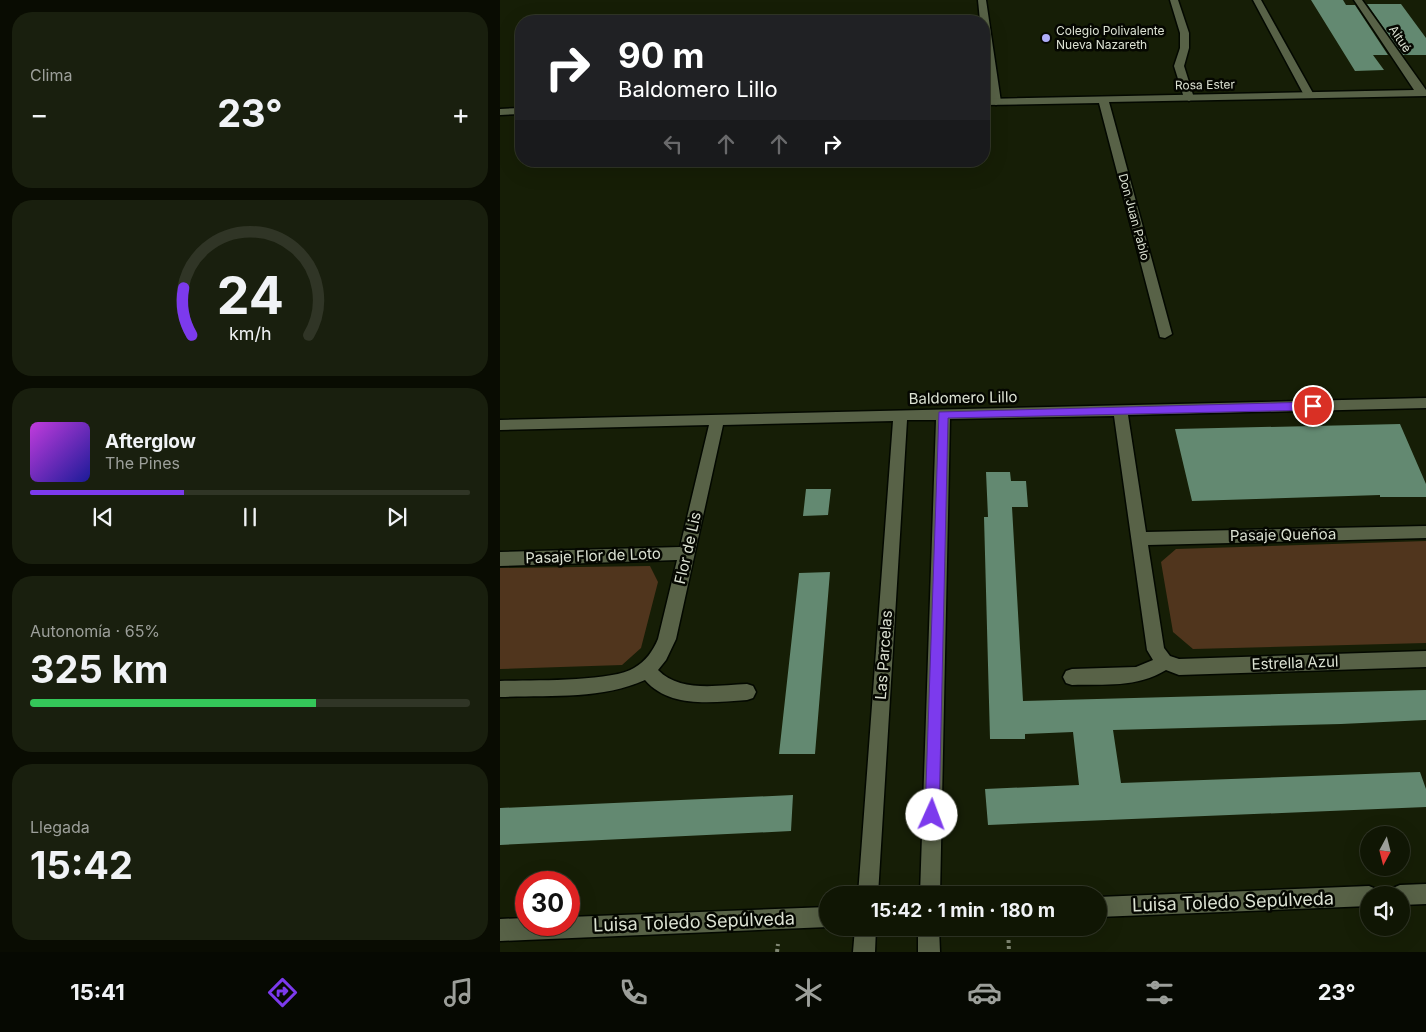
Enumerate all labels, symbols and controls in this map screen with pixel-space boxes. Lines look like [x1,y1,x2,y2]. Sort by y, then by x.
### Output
street label: Aitué [1386,22,1415,55]
place label: Colegio Polivalente Nueva Nazareth [1056,23,1165,52]
marker: Colegio Polivalente Nueva Nazareth [1040,32,1052,44]
text: 90 m [618,34,705,76]
icon: right [535,35,600,100]
text: Clima [30,65,72,85]
text: Baldomero Lillo [618,76,778,102]
street label: Rosa Ester [1175,76,1236,93]
text: 23° [217,90,283,136]
text: − [30,97,49,131]
text: + [451,97,470,131]
icon: left [659,130,687,158]
icon: ahead [712,130,740,158]
icon: ahead [765,130,793,158]
icon: right [818,130,846,158]
street label: Don Juan Pablo [1116,172,1153,262]
text: 24 [216,264,284,327]
text: km/h [229,323,271,344]
pin [1292,385,1334,427]
street label: Baldomero Lillo [908,387,1018,408]
icon: arrive [1299,392,1327,420]
text: Afterglow [105,430,196,453]
text: The Pines [105,453,180,473]
icon: previous [89,503,117,531]
icon: pause [236,503,264,531]
icon: next [383,503,411,531]
street label: Flor de Lis [670,510,705,586]
street label: Pasaje Queñoa [1230,524,1336,545]
street label: Pasaje Flor de Loto [525,544,661,567]
street label: Las Parcelas [871,609,896,700]
text: Autonomía · 65% [30,621,160,641]
text: 325 km [30,646,168,692]
street label: Estrella Azul [1251,651,1339,674]
position arrow [905,788,957,840]
text: Llegada [30,817,90,837]
north arrow [1360,826,1410,876]
map controls [1360,826,1410,936]
text: 15:42 [30,842,133,888]
speed limit sign: 30 [515,871,580,936]
button: sound [1360,886,1410,936]
street label: Luisa Toledo Sepúlveda [1132,887,1334,916]
text: 15:42 · 1 min · 180 m [871,899,1055,922]
street label: Luisa Toledo Sepúlveda [593,907,795,936]
icon: directions [265,975,300,1010]
icon: music [441,975,476,1010]
icon: phone [616,975,651,1010]
icon: climate [791,975,826,1010]
icon: car [967,975,1002,1010]
icon: filters [1142,975,1177,1010]
text: 15:41 [70,979,125,1005]
text: 23° [1318,979,1356,1005]

